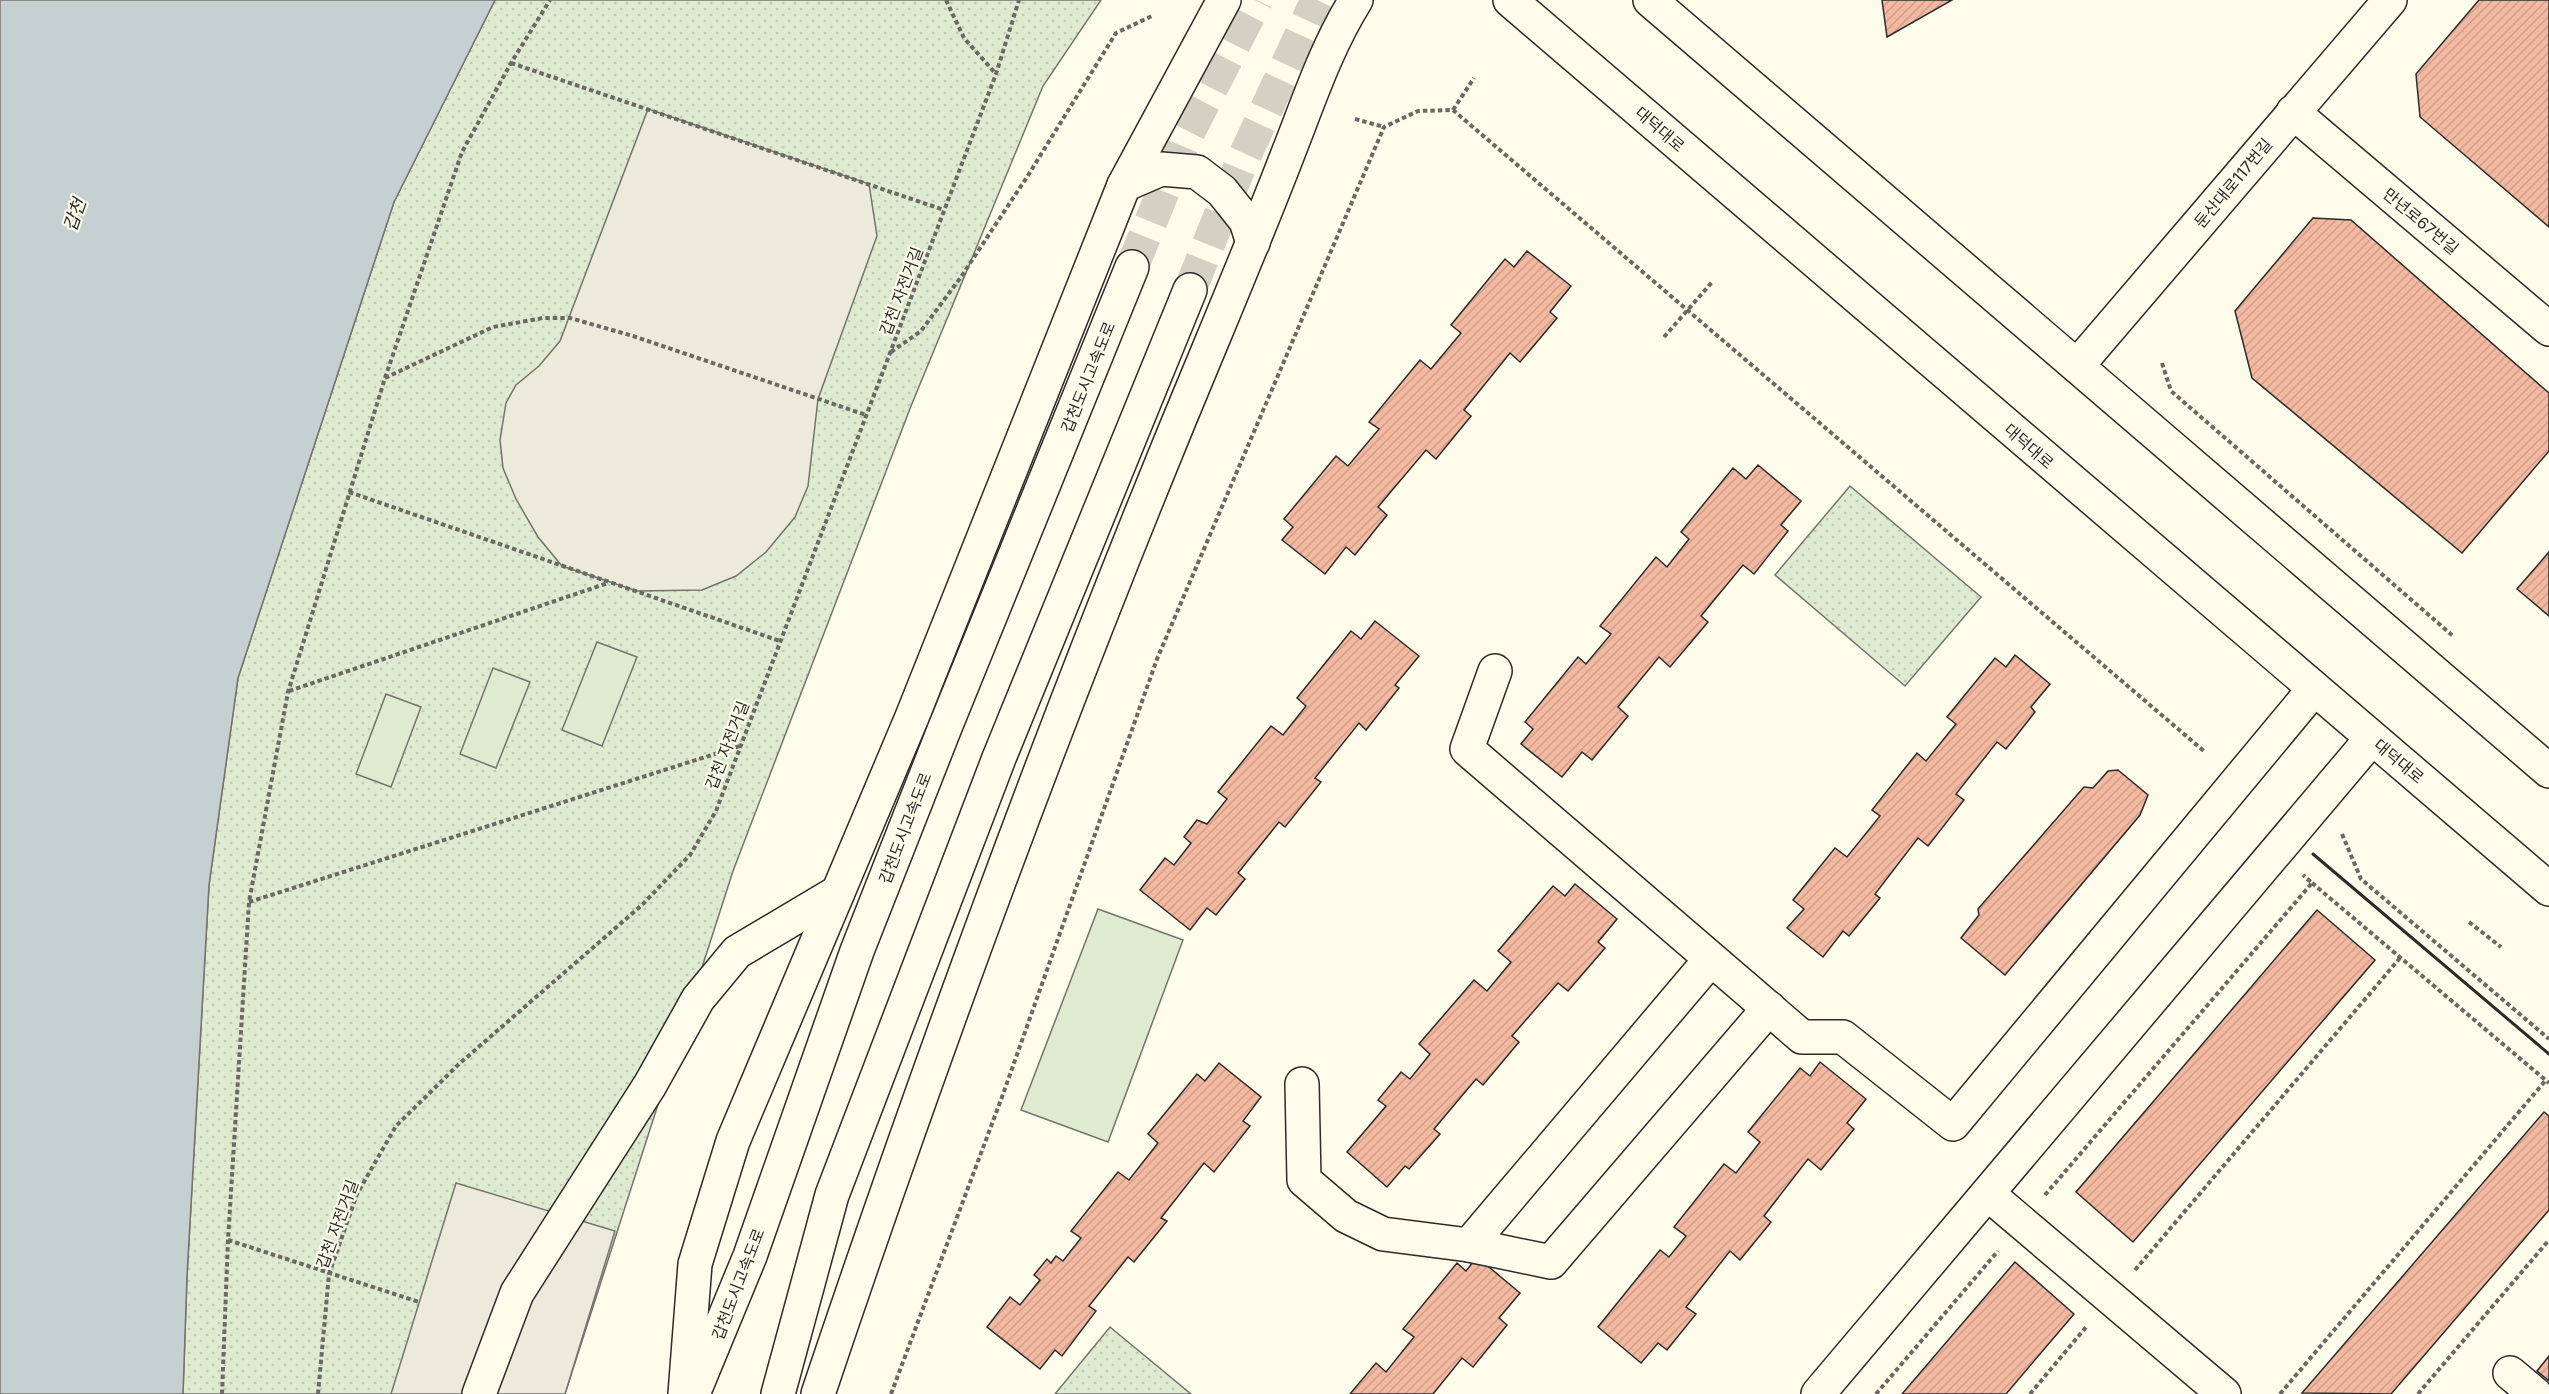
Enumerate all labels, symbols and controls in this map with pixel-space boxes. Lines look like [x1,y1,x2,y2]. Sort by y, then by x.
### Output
street label: 대덕대로 [1631,102,1689,156]
street label: 둔산대로117번길 [2190,134,2276,232]
street label: 만년로67번길 [2379,184,2463,258]
water label: 갑천 [59,193,91,234]
street label: 갑천 자전거길 [875,244,927,338]
street label: 갑천도시고속도로 [1057,318,1119,435]
street label: 대덕대로 [2000,419,2058,473]
street label: 갑천 자전거길 [701,698,753,792]
street label: 대덕대로 [2370,734,2428,788]
street label: 갑천도시고속도로 [875,769,936,887]
street label: 갑천 자전거길 [312,1177,362,1271]
street label: 갑천도시고속도로 [708,1225,769,1343]

